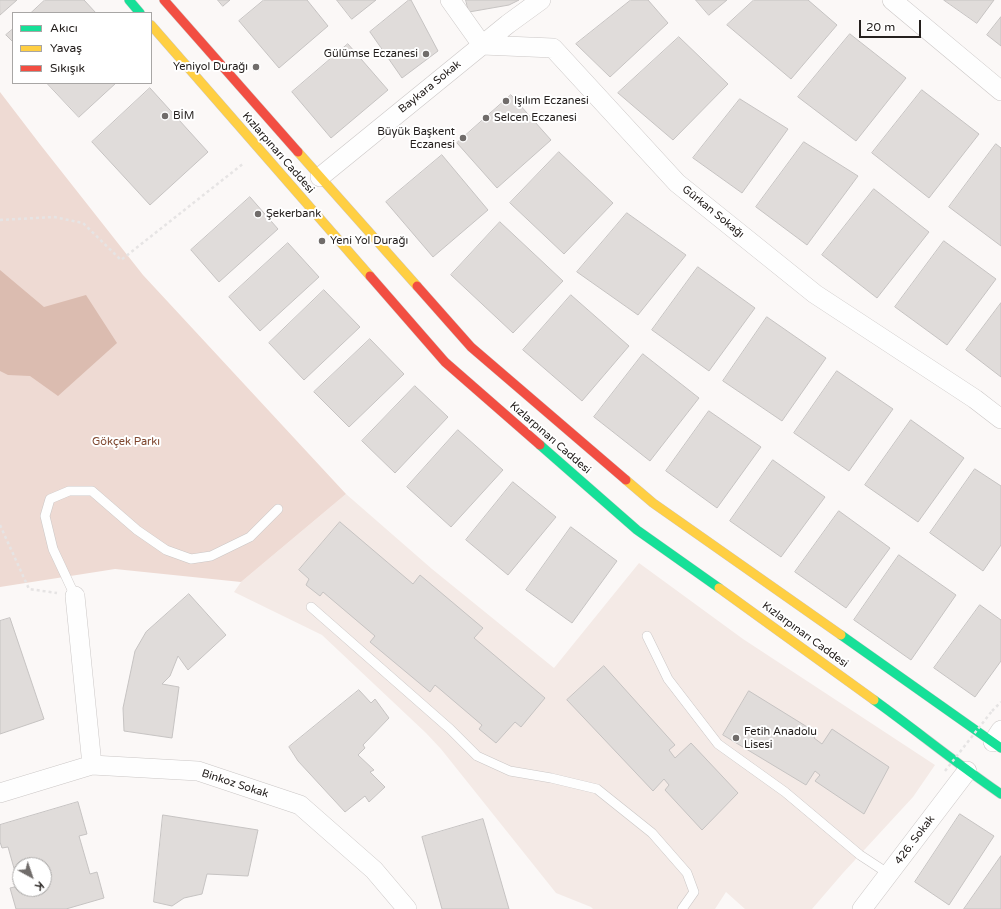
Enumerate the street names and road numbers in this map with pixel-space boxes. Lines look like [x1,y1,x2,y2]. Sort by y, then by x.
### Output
street label: Baykara Sokak [396,58,464,116]
street label: Kızlarpınarı Caddesi [239,110,317,196]
street label: Gürkan Sokağı [679,183,747,241]
street label: Kızlarpınarı Caddesi [507,399,593,477]
street label: Kızlarpınarı Caddesi [759,599,851,671]
street label: Binkoz Sokak [200,767,270,801]
street label: 426. Sokak [892,813,938,867]

